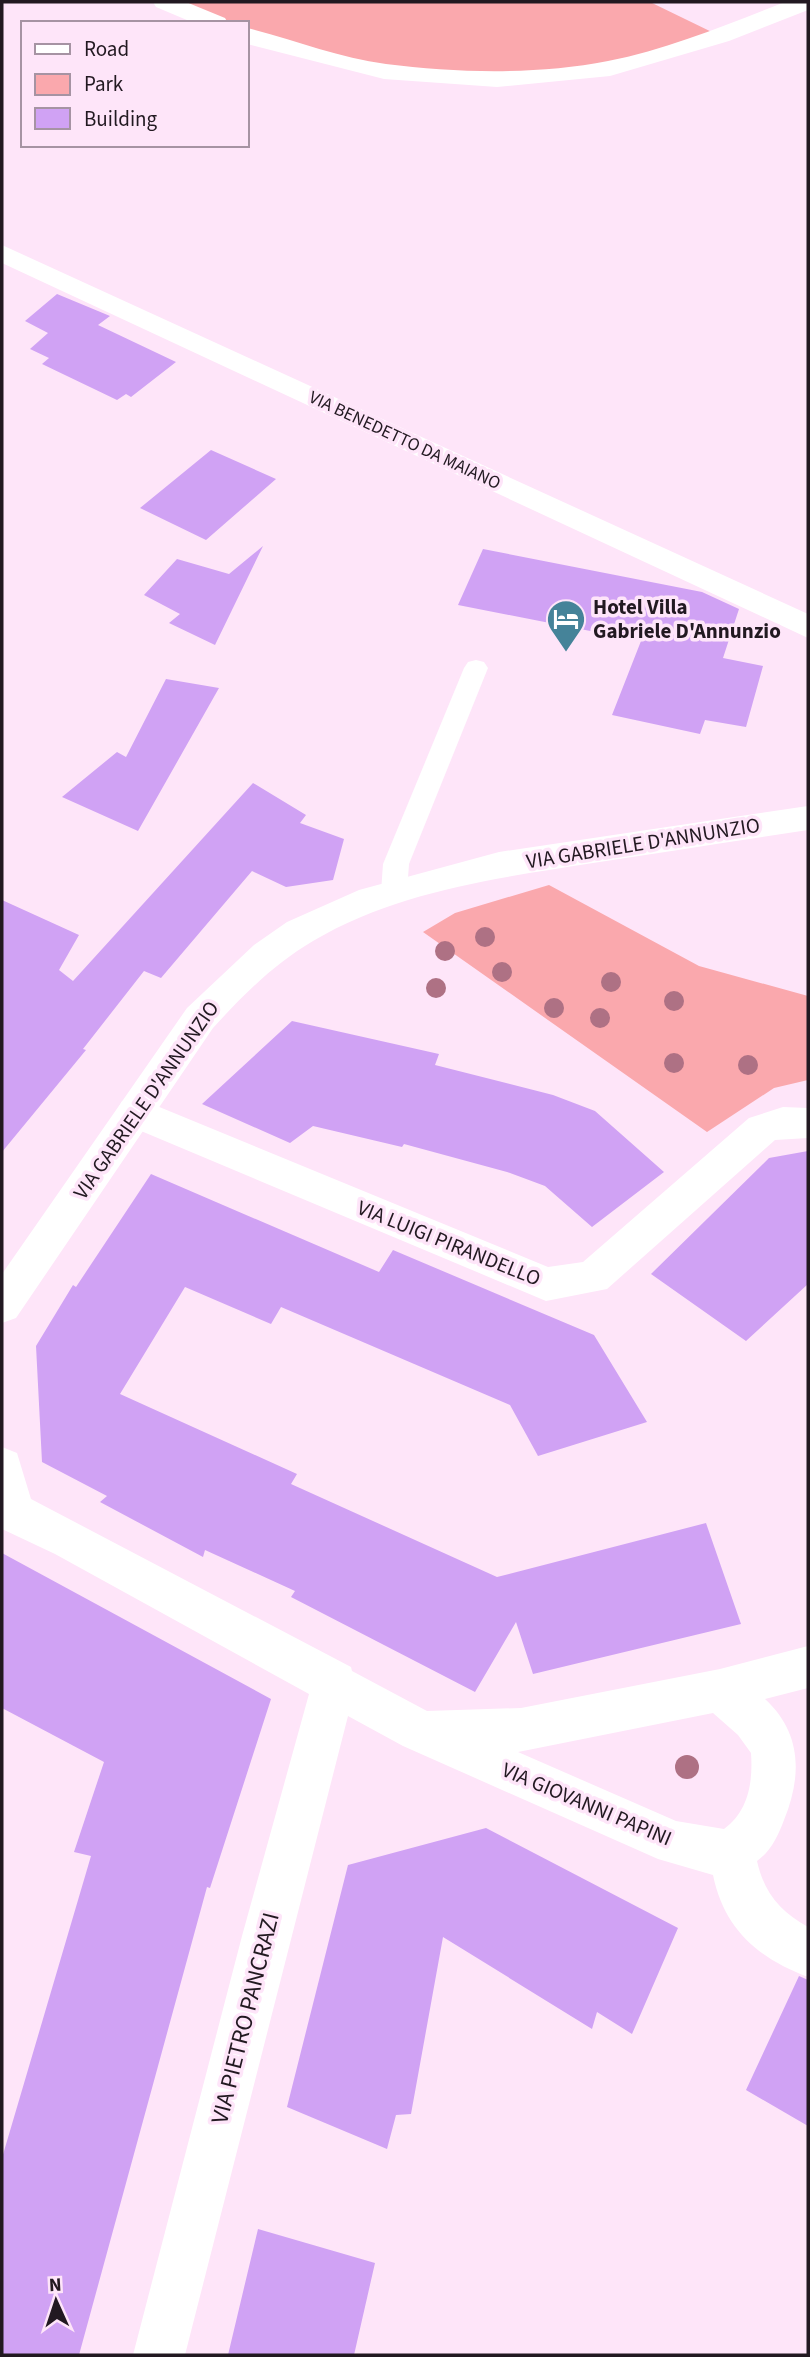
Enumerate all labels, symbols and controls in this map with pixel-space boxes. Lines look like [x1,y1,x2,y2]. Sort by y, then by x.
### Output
legend [21,21,248,147]
text: Road [84,34,129,64]
text: Park [84,69,124,99]
text: Building [84,104,158,134]
street label: VIA BENEDETTO DA MAIANO [305,385,505,496]
place label: Hotel Villa Gabriele D'Annunzio [593,592,781,646]
hotel icon: Hotel Villa Gabriele D'Annunzio [545,598,587,653]
street label: VIA GABRIELE D'ANNUNZIO [524,810,762,876]
street label: VIA GABRIELE D'ANNUNZIO [66,995,226,1205]
street label: VIA LUIGI PIRANDELLO [353,1193,545,1293]
street label: VIA GIOVANNI PAPINI [497,1755,677,1853]
street label: VIA PIETRO PANCRAZI [202,1909,289,2127]
north arrow [21,2266,91,2336]
text: N [48,2272,62,2299]

